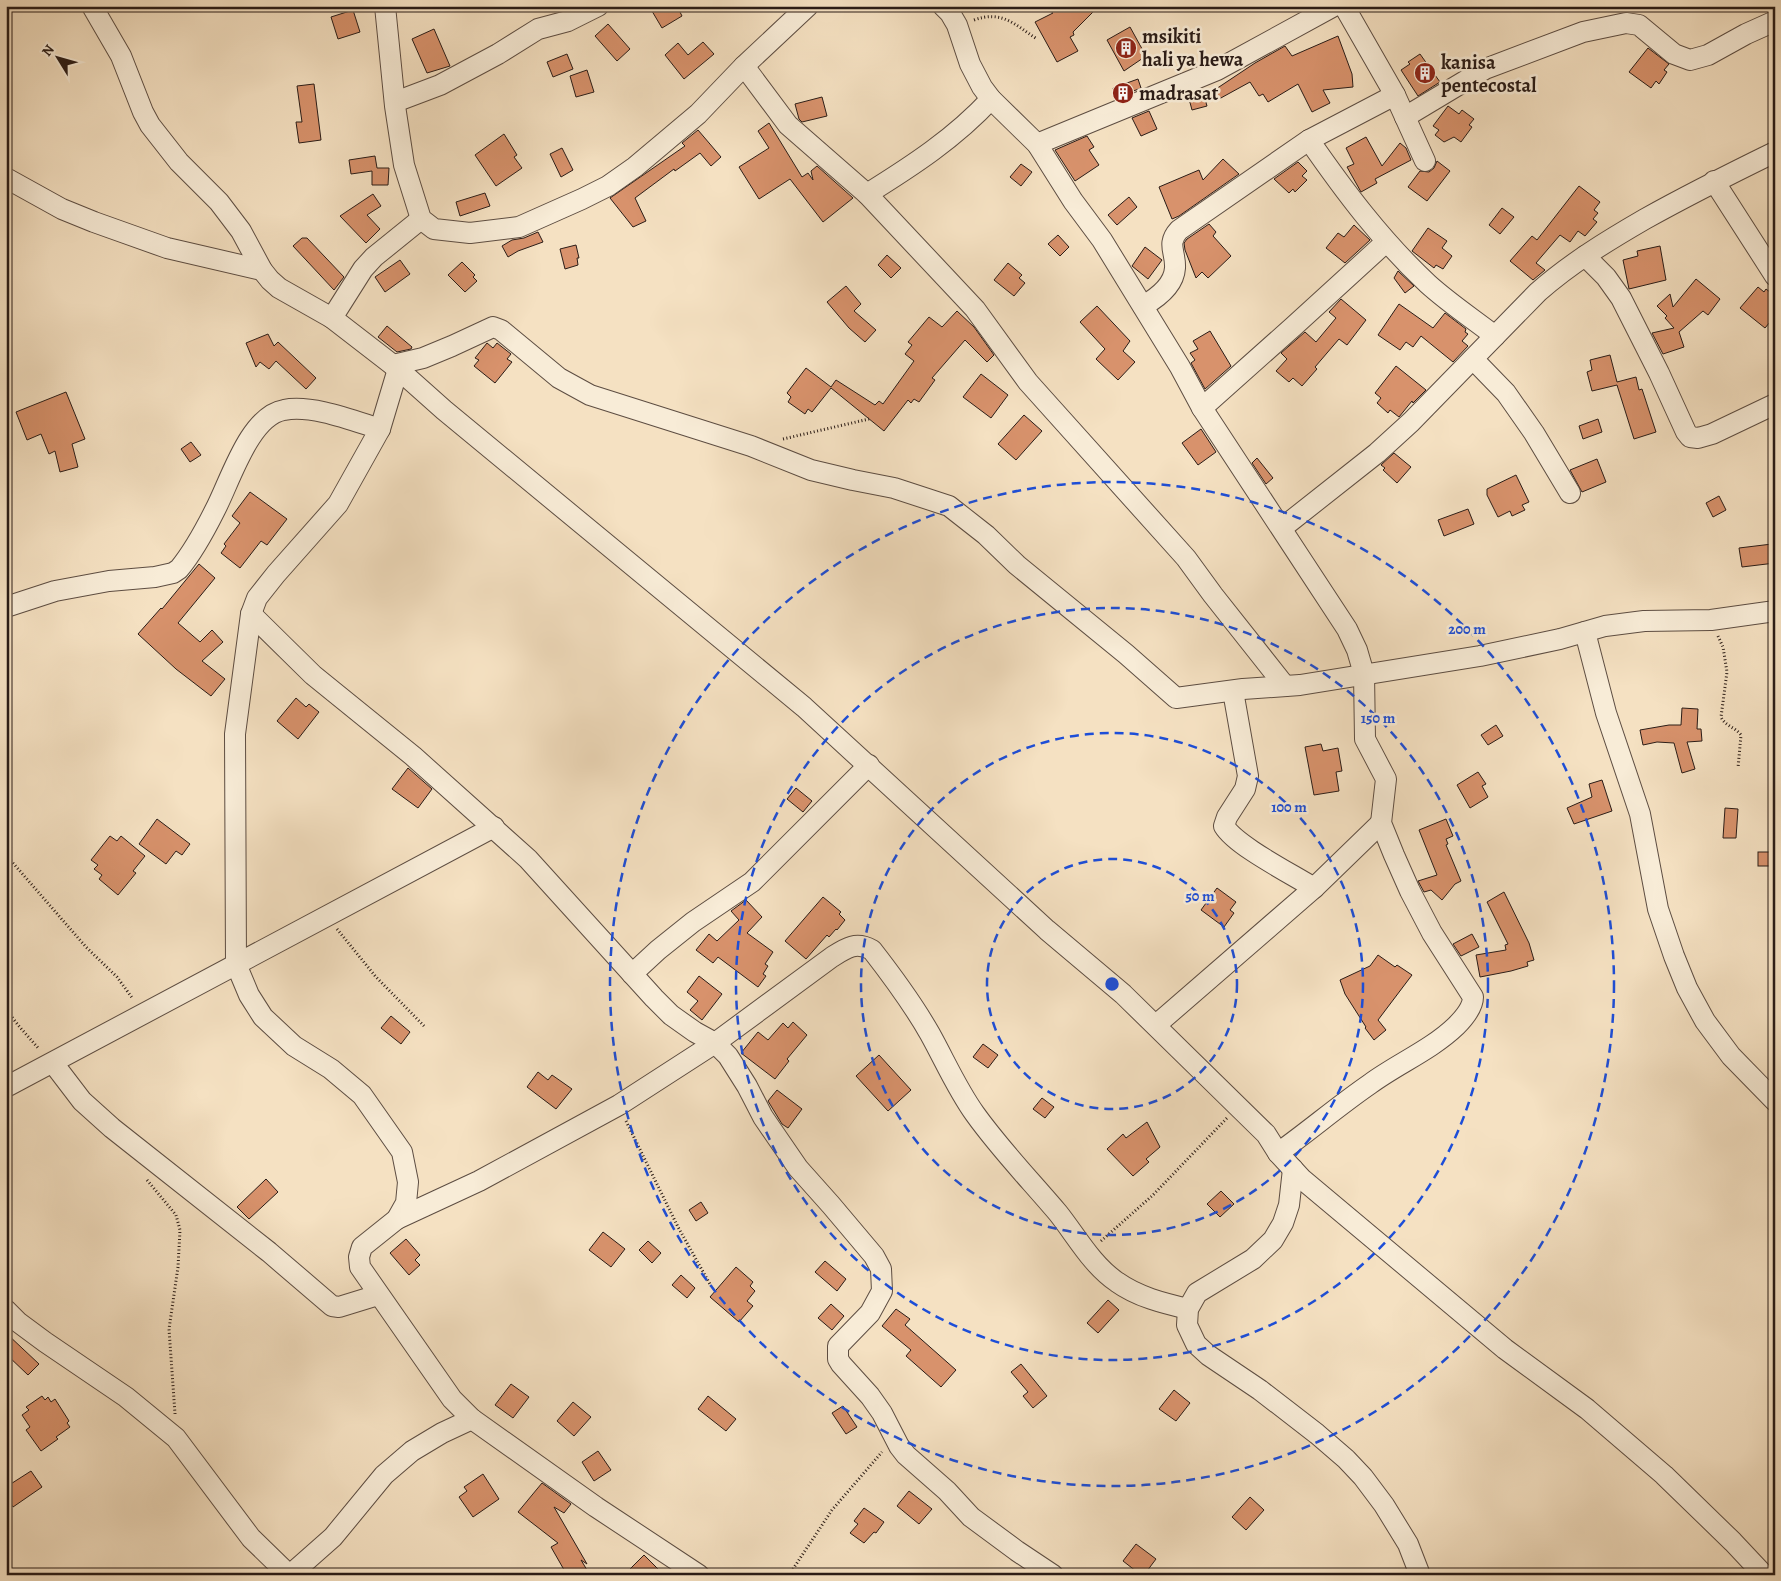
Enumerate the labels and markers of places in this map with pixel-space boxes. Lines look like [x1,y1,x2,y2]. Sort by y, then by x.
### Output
place label: msikiti hali ya hewa [1142,23,1244,73]
building icon: msikiti hali ya hewa [1114,36,1138,60]
place label: kanisa pentecostal [1441,49,1537,99]
building icon: kanisa pentecostal [1413,61,1437,85]
place label: madrasat [1139,80,1219,107]
building icon: madrasat [1111,81,1135,105]
centre of rings [1103,975,1121,993]

